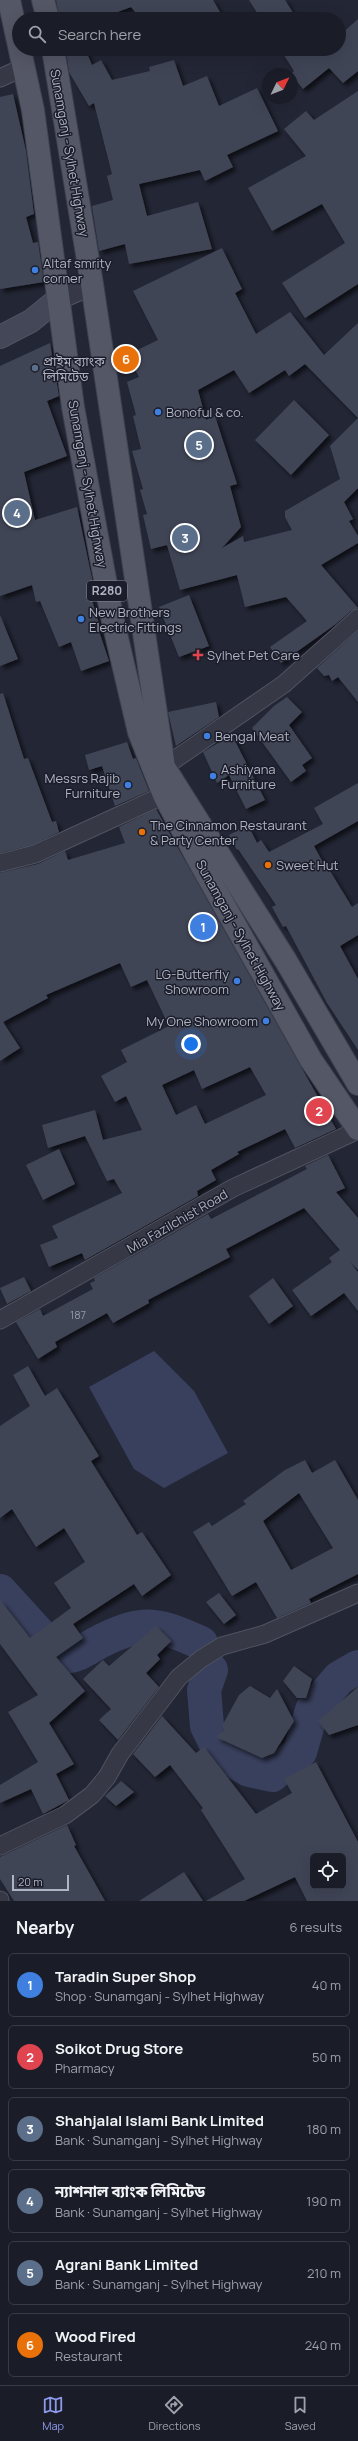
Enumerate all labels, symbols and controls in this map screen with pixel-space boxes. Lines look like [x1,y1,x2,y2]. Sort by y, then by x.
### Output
search box [12,12,346,56]
icon: search [26,23,48,45]
text: Search here [58,24,141,45]
street label: Sunamganj - Sylhet Highway [46,68,94,238]
north arrow [262,68,298,104]
place label: Altaf smrity corner [43,254,111,287]
marker: Altaf smrity corner [30,265,40,275]
pin: 6 [113,344,139,374]
place label: প্রাইম ব্যাংক লিমিটেড [42,352,105,385]
marker: প্রাইম ব্যাংক লিমিটেড [30,363,40,373]
street label: Sunamganj - Sylhet Highway [64,399,112,569]
place label: Bonoful & co. [166,403,244,421]
marker: Bonoful & co. [153,407,163,417]
pin: 5 [186,430,212,460]
pin: 4 [4,498,30,528]
pin: 3 [172,523,198,553]
road number: R280 [87,581,127,601]
place label: New Brothers Electric Fittings [89,603,182,636]
marker: New Brothers Electric Fittings [76,614,86,624]
place label: Sylhet Pet Care [207,646,300,664]
marker: Sylhet Pet Care [192,649,204,661]
place label: Bengal Meat [215,727,289,745]
marker: Bengal Meat [202,731,212,741]
place label: Ashiyana Furniture [221,760,276,793]
place label: Messrs Rajib Furniture [45,769,120,802]
marker: Ashiyana Furniture [208,771,218,781]
marker: Messrs Rajib Furniture [123,780,133,790]
place label: The Cinnamon Restaurant & Party Center [150,816,307,849]
marker: The Cinnamon Restaurant & Party Center [137,827,147,837]
street label: Sunamganj - Sylhet Highway [192,856,290,1014]
place label: Sweet Hut [276,856,339,874]
marker: Sweet Hut [263,860,273,870]
pin: 1 [190,912,216,942]
place label: LG-Butterfly Showroom [155,965,229,998]
marker: LG-Butterfly Showroom [232,976,242,986]
place label: My One Showroom [146,1012,258,1030]
marker: My One Showroom [261,1016,271,1026]
your location [181,1034,201,1054]
pin: 2 [306,1096,332,1126]
street label: Mia Fazilchist Road [123,1185,231,1257]
house number: 187 [70,1307,86,1322]
map controls [310,1853,346,1889]
button: locate [310,1853,346,1889]
scale bar [12,1873,69,1892]
text: 20 m [18,1874,43,1889]
text: Nearby [16,1916,74,1939]
text: 6 results [290,1918,342,1936]
text: Taradin Super Shop [55,1966,196,1987]
text: 1 [27,1976,33,1994]
text: 40 m [312,1976,341,1994]
text: Shop · Sunamganj - Sylhet Highway [55,1987,264,2005]
text: Soikot Drug Store [55,2038,183,2059]
text: 2 [26,2048,34,2066]
text: 50 m [312,2048,341,2066]
text: Pharmacy [55,2059,115,2077]
text: Shahjalal Islami Bank Limited [55,2110,264,2131]
text: 3 [26,2120,34,2138]
text: 180 m [307,2120,341,2138]
text: Bank · Sunamganj - Sylhet Highway [55,2131,262,2149]
text: ন্যাশনাল ব্যাংক লিমিটেড [55,2181,205,2202]
text: 4 [26,2192,34,2210]
text: 190 m [306,2192,341,2210]
text: Bank · Sunamganj - Sylhet Highway [55,2203,262,2221]
text: Agrani Bank Limited [55,2254,198,2275]
text: 5 [26,2264,34,2282]
text: 210 m [307,2264,341,2282]
text: Bank · Sunamganj - Sylhet Highway [55,2275,262,2293]
text: Wood Fired [55,2326,136,2347]
text: 6 [26,2336,34,2354]
text: 240 m [305,2336,341,2354]
text: Restaurant [55,2347,122,2365]
tab: Map [42,2394,64,2433]
tab: Directions [148,2394,201,2433]
tab: Saved [285,2394,316,2433]

